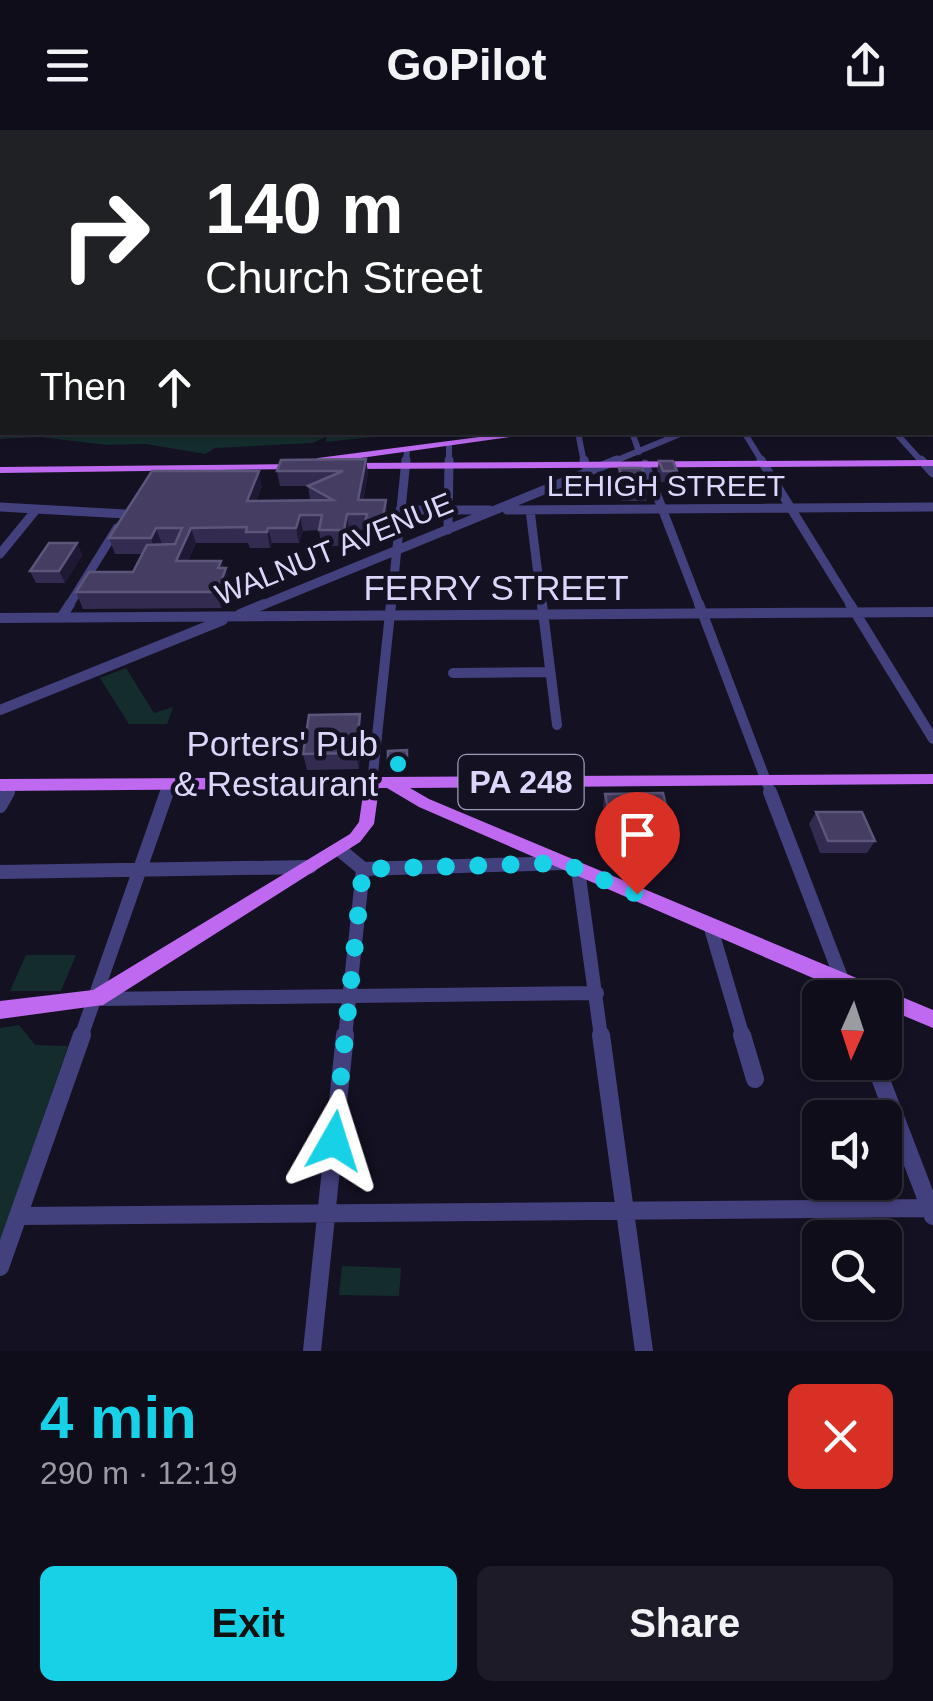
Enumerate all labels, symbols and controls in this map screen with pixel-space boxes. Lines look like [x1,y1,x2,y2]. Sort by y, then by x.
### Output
icon: menu [40,38,95,93]
icon: share [838,38,893,93]
text: GoPilot [387,39,546,90]
icon: right [40,170,170,300]
text: 140 m [205,170,403,248]
text: Church Street [205,252,483,303]
icon: ahead [147,360,202,415]
text: Then [40,366,127,408]
street label: LEHIGH STREET [547,469,785,502]
street label: WALNUT AVENUE [210,486,457,611]
street label: FERRY STREET [363,568,629,607]
place label: Porters' Pub & Restaurant [174,724,378,803]
marker: Porters' Pub & Restaurant [387,753,409,775]
road number: PA 248 [458,755,584,809]
pin [595,792,680,895]
icon: arrive [610,807,665,862]
north arrow [802,980,902,1080]
map controls [802,980,902,1320]
position arrow [282,1089,386,1193]
button: sound [802,1100,902,1200]
button: search [802,1220,902,1320]
text: 4 min [40,1384,197,1451]
button: close [788,1384,893,1489]
text: 290 m · 12:19 [40,1455,237,1491]
button: Exit [40,1566,457,1681]
button: Share [477,1566,893,1681]

